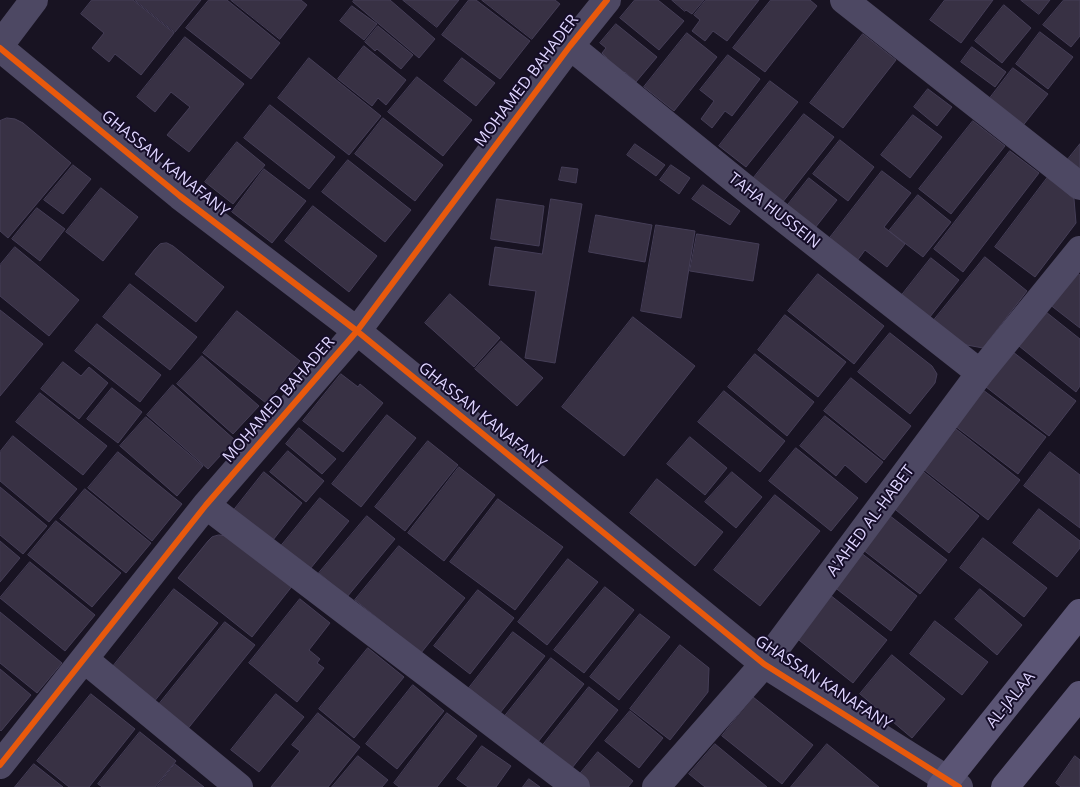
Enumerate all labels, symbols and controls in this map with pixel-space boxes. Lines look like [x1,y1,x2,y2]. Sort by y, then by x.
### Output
street label: MOHAMED BAHADER [471,11,583,151]
street label: GHASSAN KANAFANY [97,107,233,221]
street label: TAHA HUSSEIN [724,169,824,253]
street label: MOHAMED BAHADER [219,333,339,467]
street label: GHASSAN KANAFANY [414,359,550,473]
street label: A'AHED AL-HABET [823,462,919,580]
street label: GHASSAN KANAFANY [751,632,895,734]
street label: AL-JALAA [983,668,1039,732]

